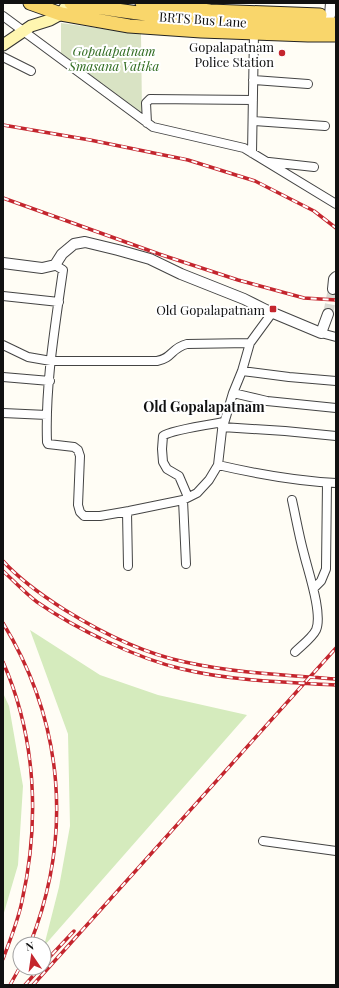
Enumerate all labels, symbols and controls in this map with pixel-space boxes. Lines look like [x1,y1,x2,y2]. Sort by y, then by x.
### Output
street label: BRTS Bus Lane [159,7,248,31]
place label: Gopalapatnam Police Station [189,38,274,70]
park label: Gopalapatnam Smasana Vatika [68,42,159,74]
marker: Gopalapatnam Police Station [277,48,287,58]
place label: Old Gopalapatnam [156,301,265,318]
marker: Old Gopalapatnam [268,304,278,314]
district label: Old Gopalapatnam [143,397,265,416]
north arrow [12,936,52,976]
text: N [24,938,35,954]

